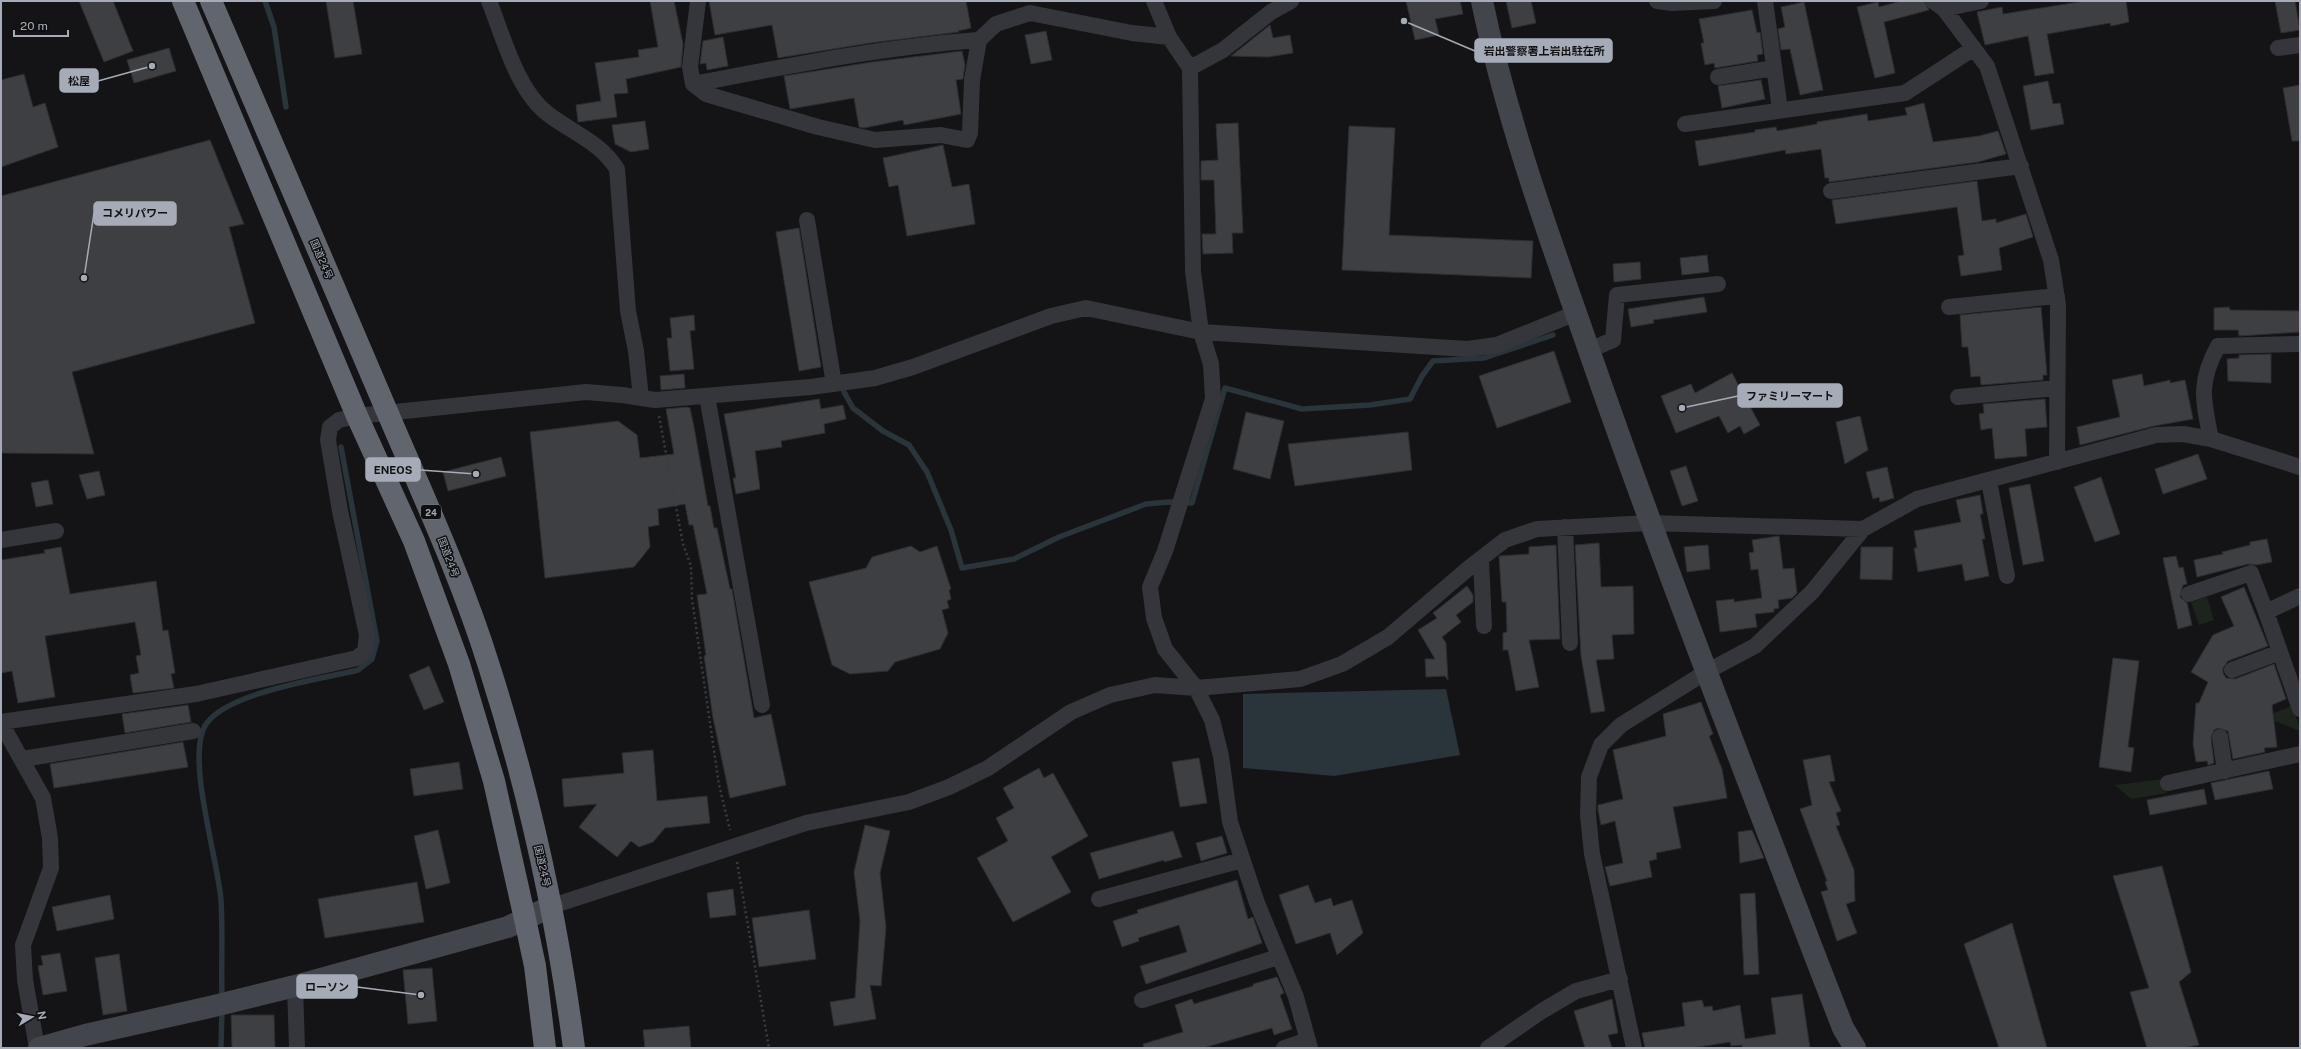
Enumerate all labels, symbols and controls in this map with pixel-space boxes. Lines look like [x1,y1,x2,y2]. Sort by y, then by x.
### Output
scale bar [14,12,68,38]
text: 20 m [20,19,48,33]
callout: 岩出警察署上岩出駐在所 [1475,39,1612,62]
text: 岩出警察署上岩出駐在所 [1484,45,1605,57]
callout: 松屋 [60,69,98,92]
text: 松屋 [68,75,90,87]
callout: コメリパワー [94,202,176,225]
text: コメリパワー [102,207,168,219]
street label: 国道24号 [308,237,336,281]
callout: ファミリーマート [1738,384,1842,407]
text: ファミリーマート [1746,390,1834,402]
callout: ENEOS [366,458,420,481]
text: ENEOS [374,464,413,476]
road number: 24 [421,505,441,519]
street label: 国道24号 [436,535,462,579]
street label: 国道24号 [532,844,554,888]
callout: ローソン [297,975,357,998]
text: ローソン [305,981,349,993]
north arrow [12,997,52,1037]
text: N [35,1010,49,1021]

